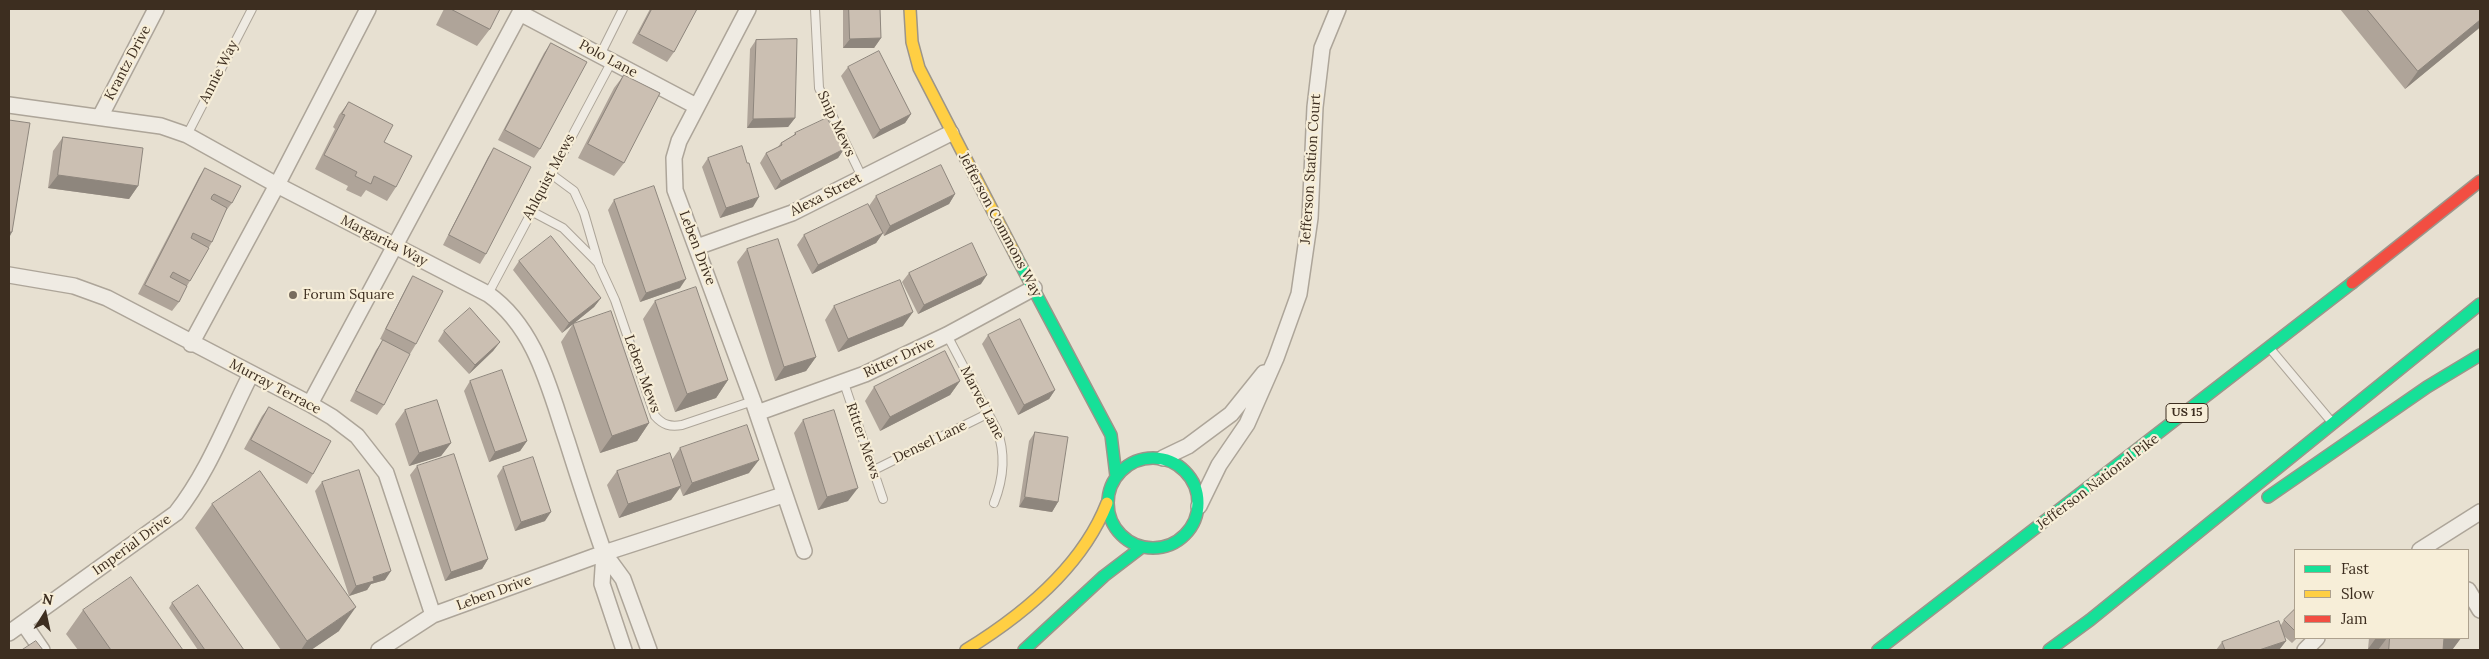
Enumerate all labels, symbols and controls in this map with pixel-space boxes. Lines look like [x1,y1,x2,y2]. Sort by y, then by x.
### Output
street label: Krantz Drive [101,23,155,103]
street label: Polo Lane [576,37,640,81]
street label: Annie Way [196,38,242,106]
street label: Snip Mews [814,89,858,159]
street label: Jefferson Station Court [1297,93,1325,245]
street label: Ahlquist Mews [519,131,579,223]
street label: Jefferson Commons Way [955,150,1045,300]
street label: Alexa Street [787,170,865,220]
street label: Leben Drive [675,208,719,288]
street label: Margarita Way [338,212,430,270]
place label: Forum Square [303,287,394,303]
marker: Forum Square [287,289,299,301]
street label: Leben Mews [620,333,664,415]
street label: Ritter Drive [861,334,937,382]
street label: Murray Terrace [226,356,324,418]
street label: Marvel Lane [956,364,1008,442]
street label: Ritter Mews [842,401,884,481]
road number: US 15 [2166,403,2208,422]
street label: Densel Lane [890,417,970,467]
street label: Jefferson National Pike [2034,431,2162,533]
street label: Imperial Drive [90,511,174,579]
legend [2294,549,2469,639]
text: Fast [2341,559,2369,578]
street label: Leben Drive [454,572,534,614]
text: Slow [2341,584,2374,603]
north arrow [20,589,70,639]
text: N [41,589,54,609]
text: Jam [2341,609,2368,628]

